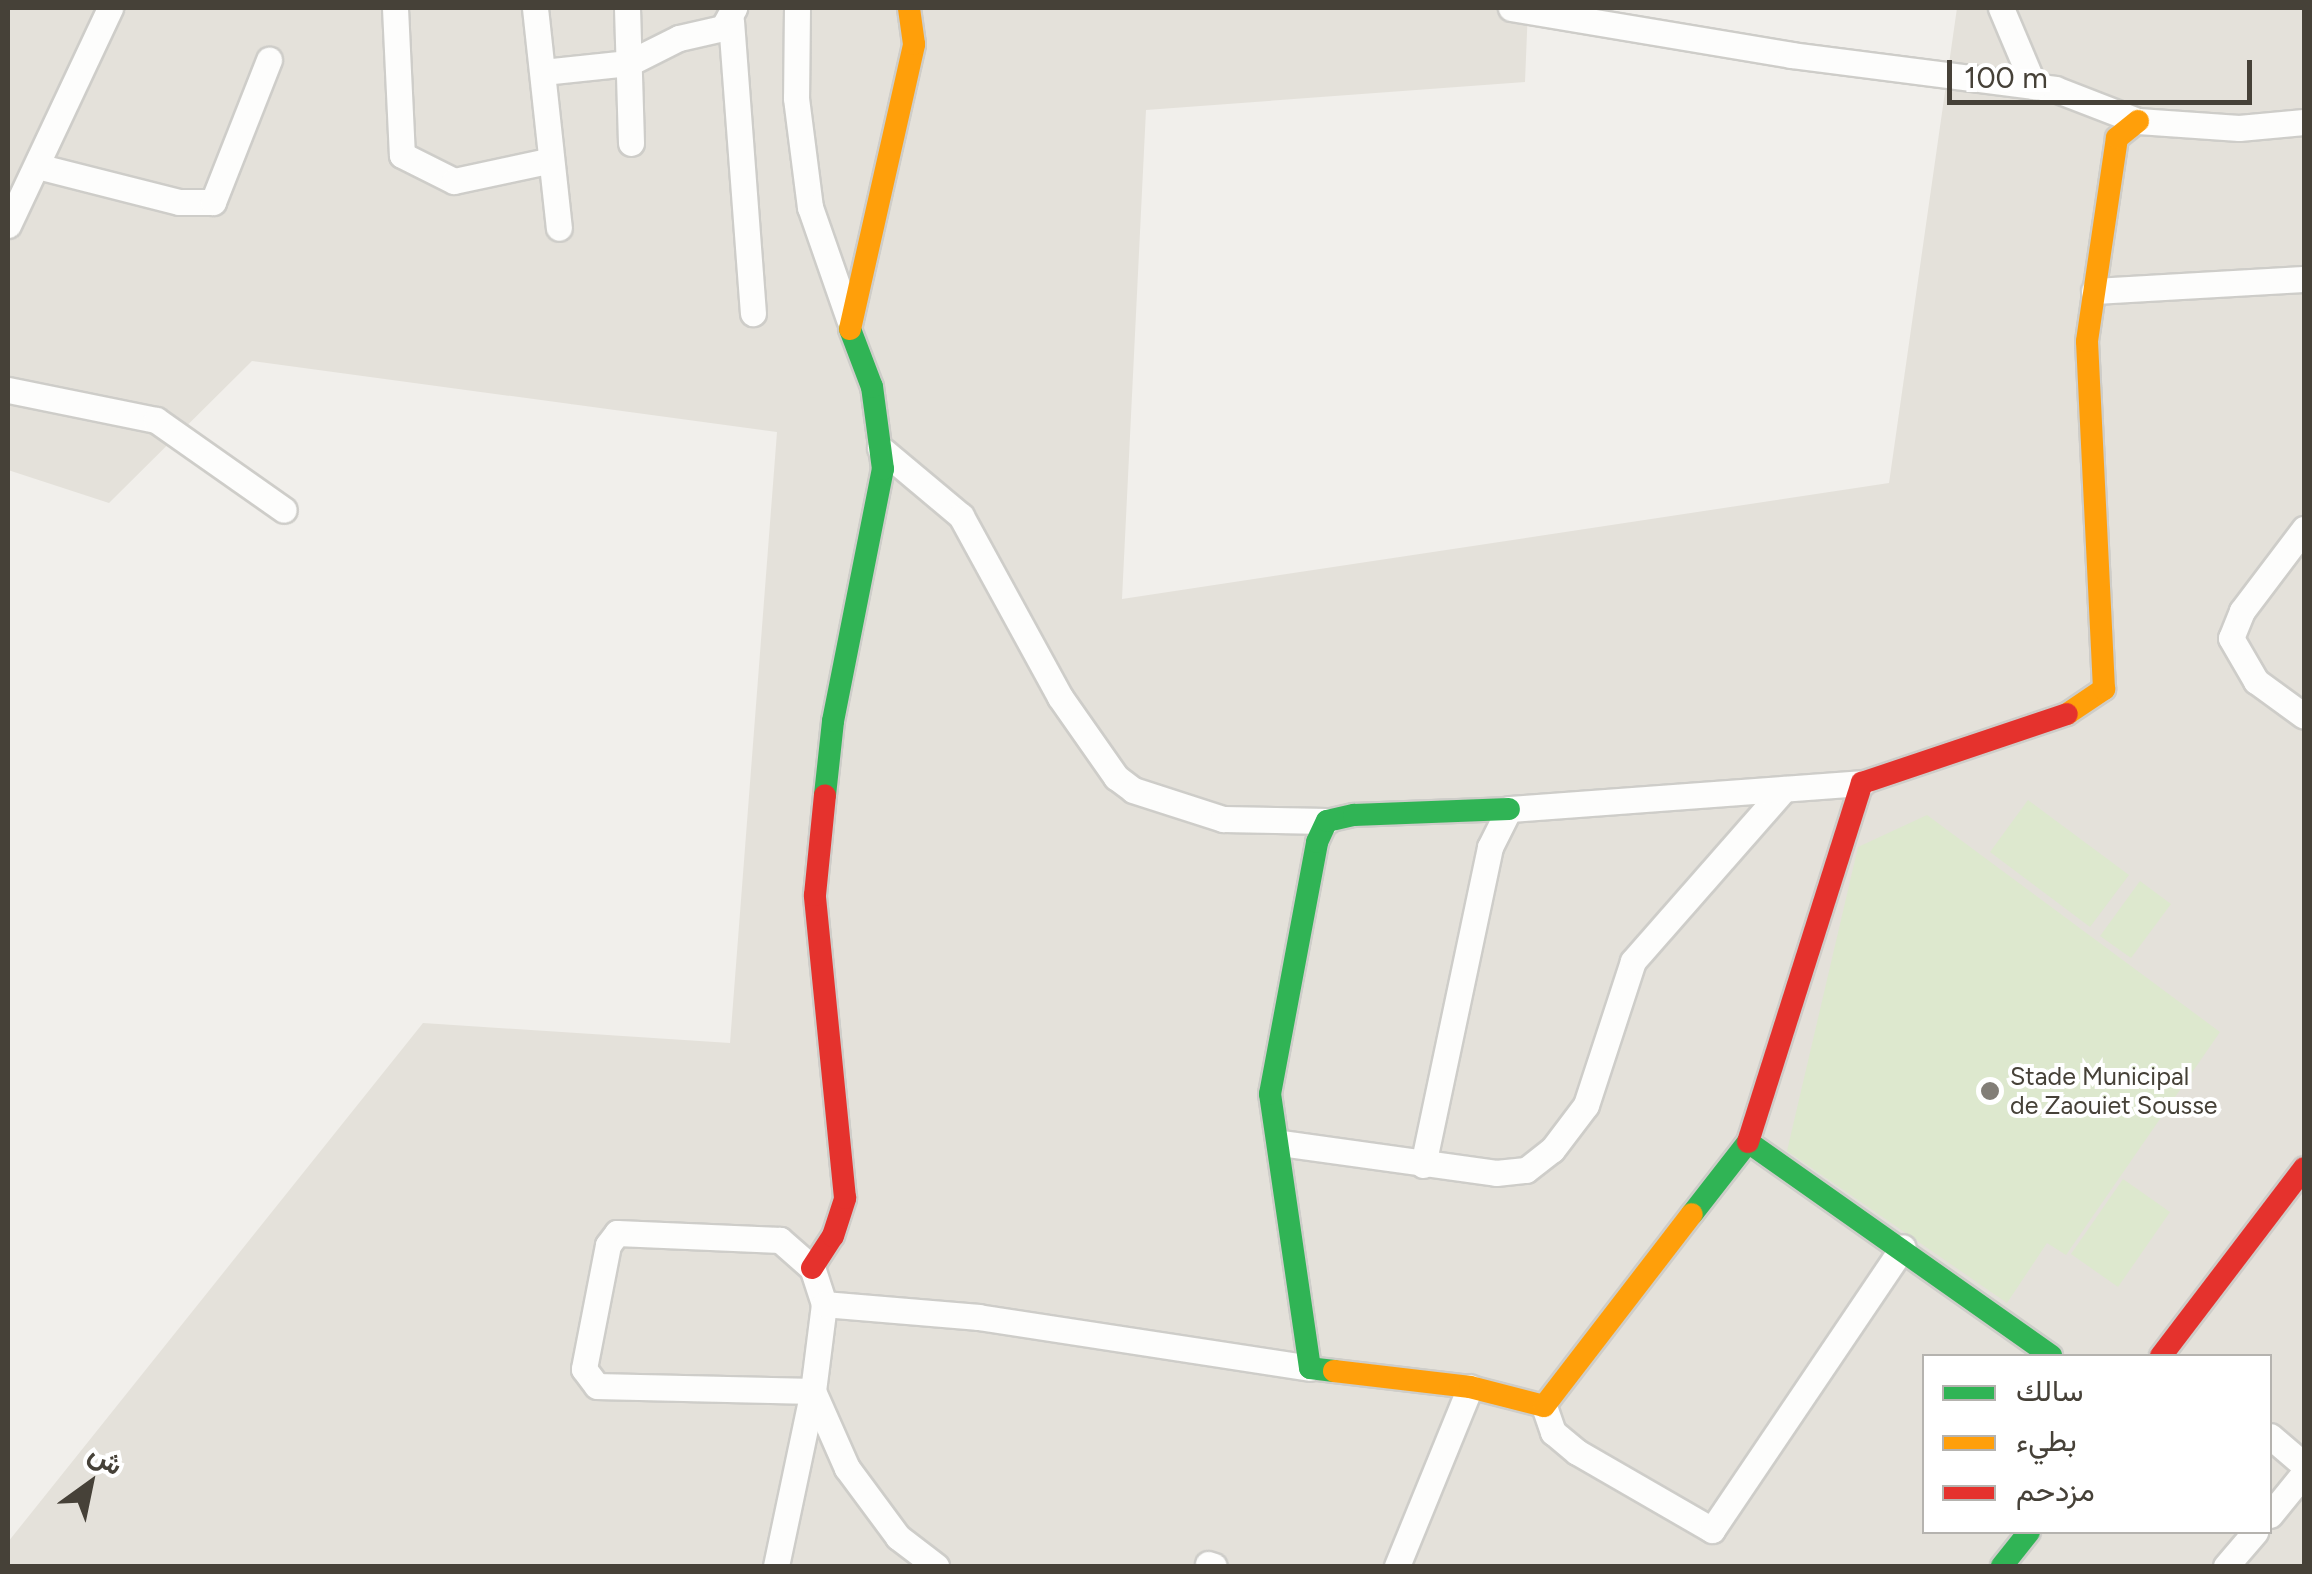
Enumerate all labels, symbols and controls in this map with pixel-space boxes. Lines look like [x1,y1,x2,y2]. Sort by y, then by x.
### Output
scale bar [1952,40,2257,102]
text: 100 m [1964,59,2048,96]
place label: Stade Municipal de Zaouiet Sousse [2010,1062,2218,1121]
marker: Stade Municipal de Zaouiet Sousse [1979,1080,2001,1102]
legend [1922,1354,2272,1534]
text: سالك [2016,1372,2083,1409]
text: بطيء [2016,1422,2077,1459]
north arrow [40,1434,140,1534]
text: ش [83,1435,130,1482]
text: مزدحم [2016,1472,2095,1509]

